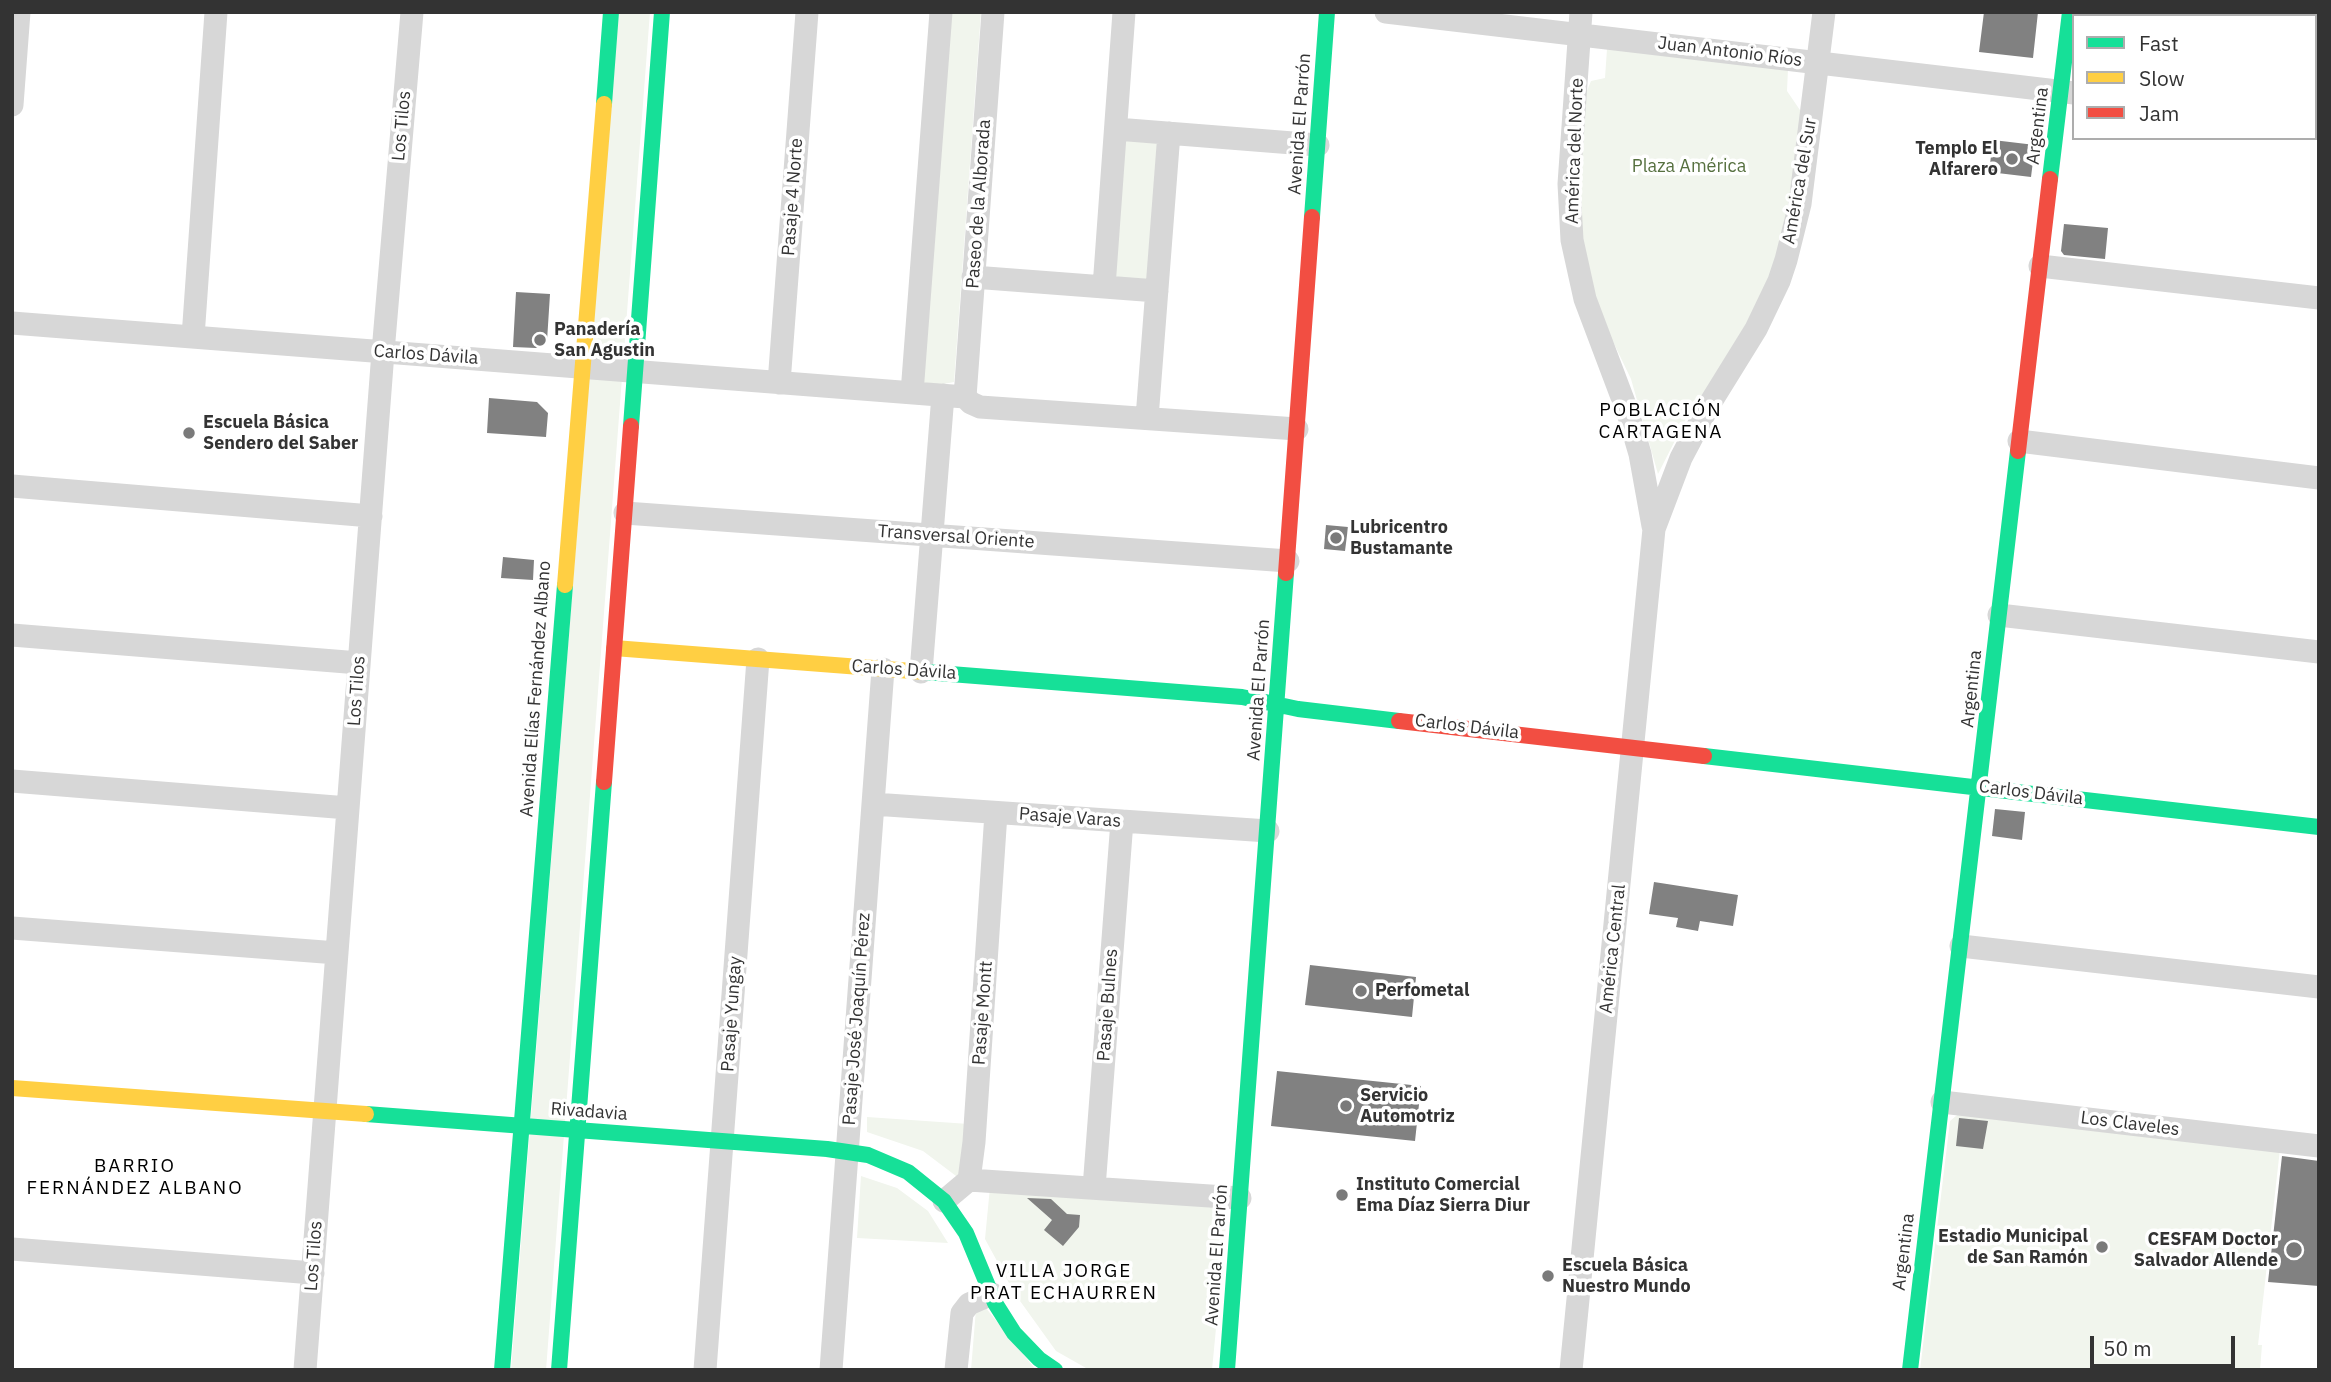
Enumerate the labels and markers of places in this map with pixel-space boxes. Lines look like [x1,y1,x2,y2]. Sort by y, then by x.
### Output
place label: Templo El Alfarero [1915,138,1998,180]
marker: Templo El Alfarero [2004,151,2020,167]
place label: Panadería San Agustin [554,319,655,362]
marker: Panadería San Agustin [532,332,548,348]
place label: Escuela Básica Sendero del Saber [203,412,358,454]
marker: Escuela Básica Sendero del Saber [181,425,197,441]
place label: Lubricentro Bustamante [1350,517,1453,560]
marker: Lubricentro Bustamante [1328,530,1344,546]
place label: Perfometal [1375,980,1469,1002]
marker: Perfometal [1353,983,1369,999]
place label: Servicio Automotriz [1360,1085,1455,1128]
marker: Servicio Automotriz [1338,1098,1354,1114]
place label: Instituto Comercial Ema Díaz Sierra Diur [1356,1174,1530,1216]
marker: Instituto Comercial Ema Díaz Sierra Diur [1334,1187,1350,1203]
place label: Estadio Municipal de San Ramón [1938,1226,2088,1268]
place label: CESFAM Doctor Salvador Allende [2134,1229,2278,1272]
marker: Estadio Municipal de San Ramón [2094,1239,2110,1255]
marker: CESFAM Doctor Salvador Allende [2284,1240,2304,1260]
place label: Escuela Básica Nuestro Mundo [1562,1255,1691,1298]
marker: Escuela Básica Nuestro Mundo [1540,1268,1556,1284]

